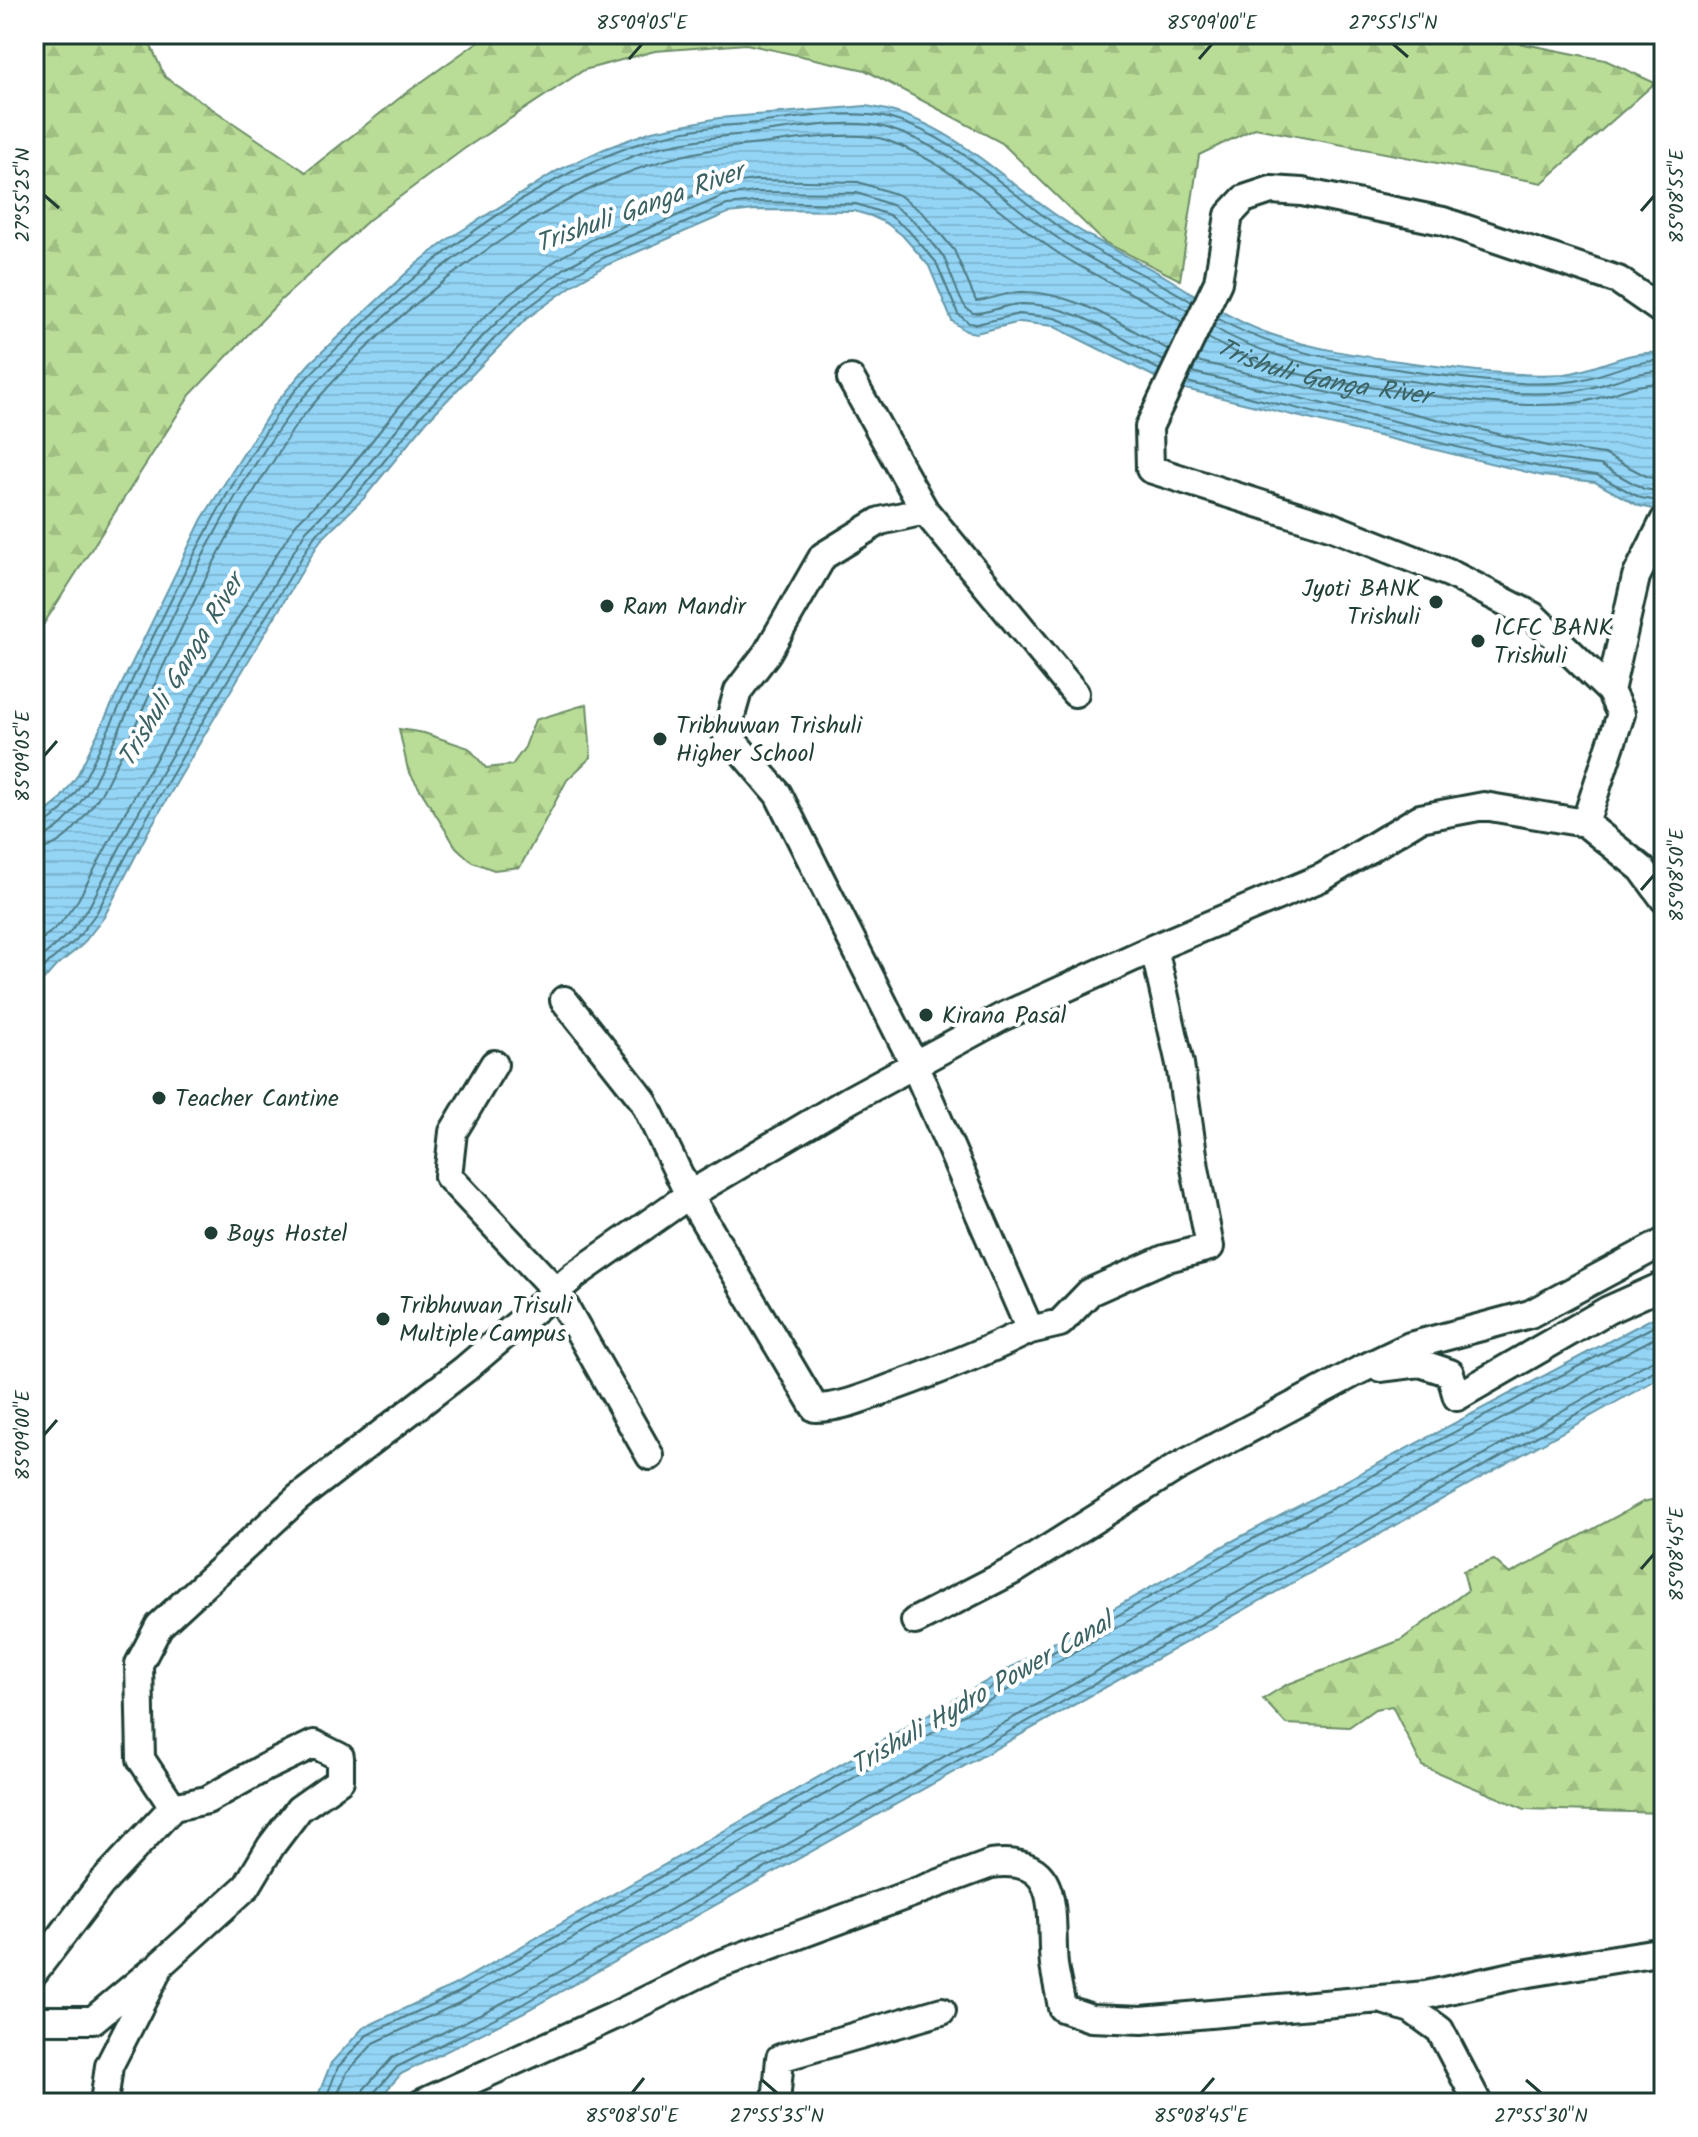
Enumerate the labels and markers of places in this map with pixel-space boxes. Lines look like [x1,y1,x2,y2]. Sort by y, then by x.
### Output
place label: Jyoti BANK Trishuli [1302,570,1421,637]
place label: Ram Mandir [623,588,748,627]
marker: Jyoti BANK Trishuli [1427,593,1445,611]
marker: Ram Mandir [598,597,616,615]
place label: ICFC BANK Trishuli [1494,609,1613,676]
marker: ICFC BANK Trishuli [1469,632,1487,650]
place label: Tribhuwan Trishuli Higher School [676,707,863,774]
marker: Tribhuwan Trishuli Higher School [651,730,669,748]
place label: Kirana Pasal [942,997,1067,1036]
marker: Kirana Pasal [917,1006,935,1024]
place label: Teacher Cantine [175,1080,339,1119]
marker: Teacher Cantine [150,1089,168,1107]
place label: Boys Hostel [227,1215,348,1254]
marker: Boys Hostel [202,1224,220,1242]
place label: Tribhuwan Trisuli Multiple Campus [399,1287,573,1354]
marker: Tribhuwan Trisuli Multiple Campus [374,1310,392,1328]

